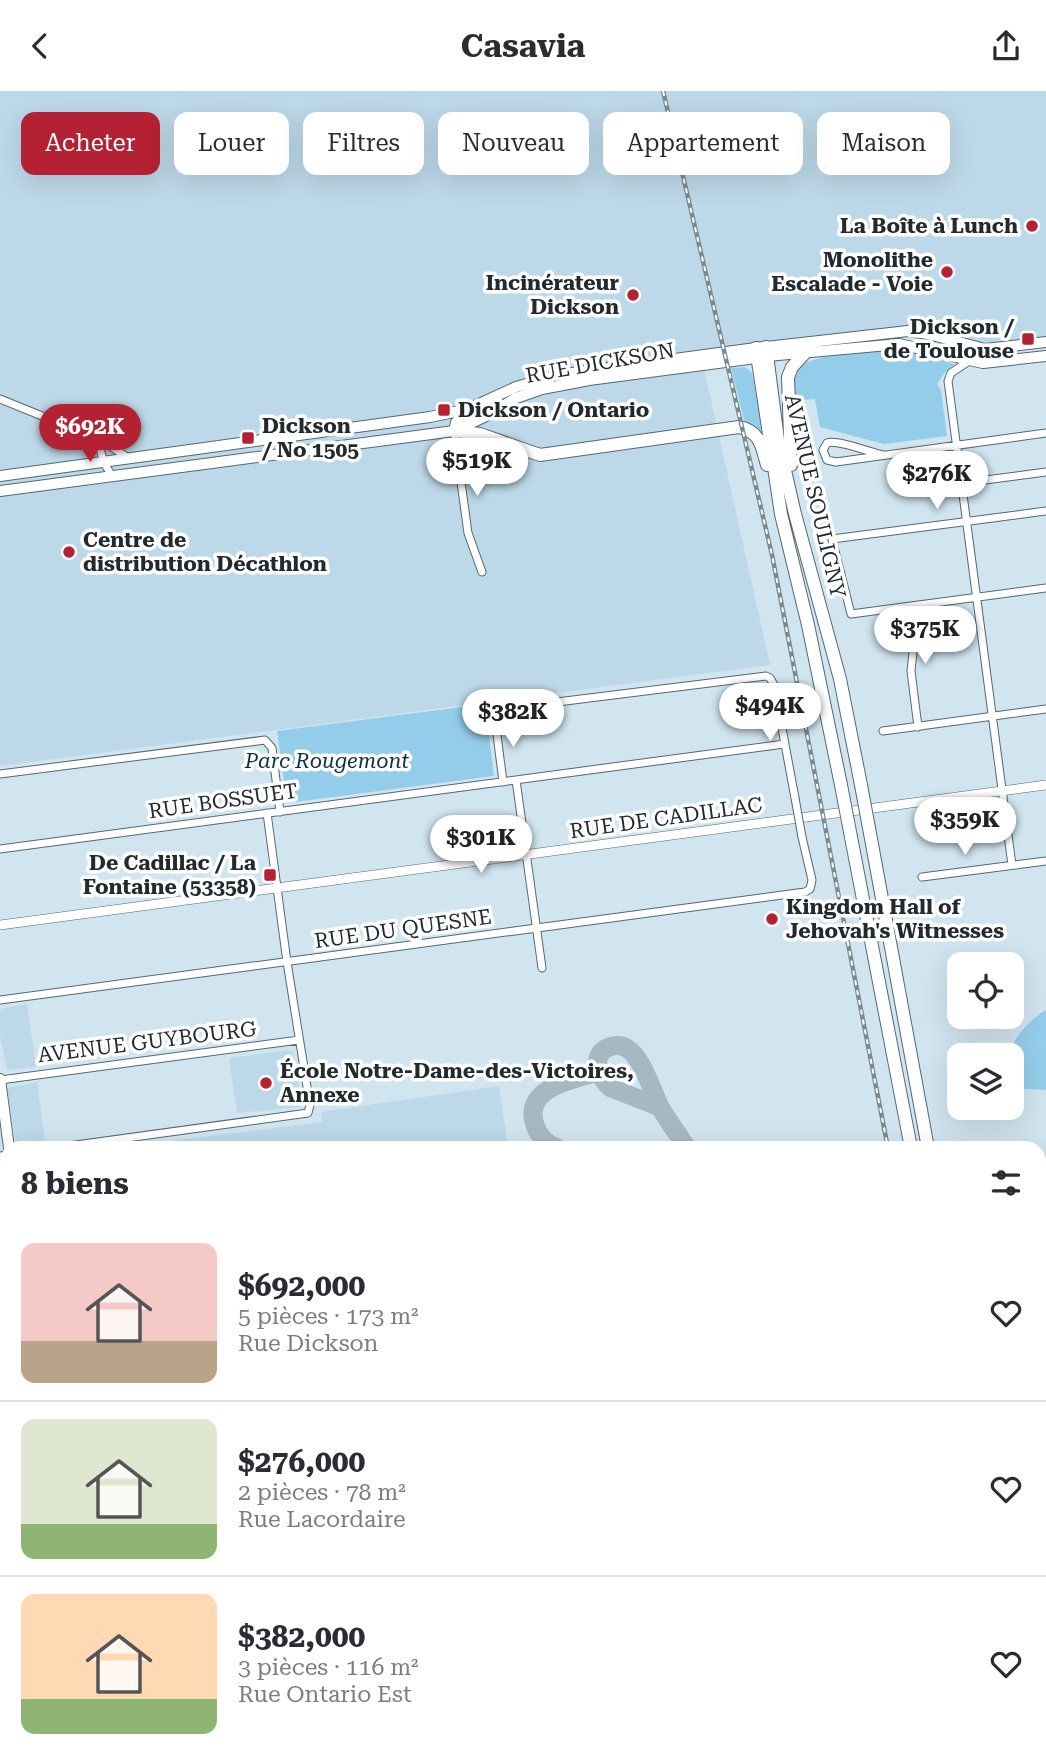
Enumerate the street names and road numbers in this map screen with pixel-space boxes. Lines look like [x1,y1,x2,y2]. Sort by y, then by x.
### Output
street label: RUE DICKSON [524,338,677,388]
street label: AVENUE SOULIGNY [780,392,850,601]
street label: RUE BOSSUET [147,779,299,823]
street label: RUE DE CADILLAC [568,793,764,843]
street label: RUE DU QUESNE [313,905,493,953]
street label: AVENUE GUYBOURG [36,1017,258,1067]

